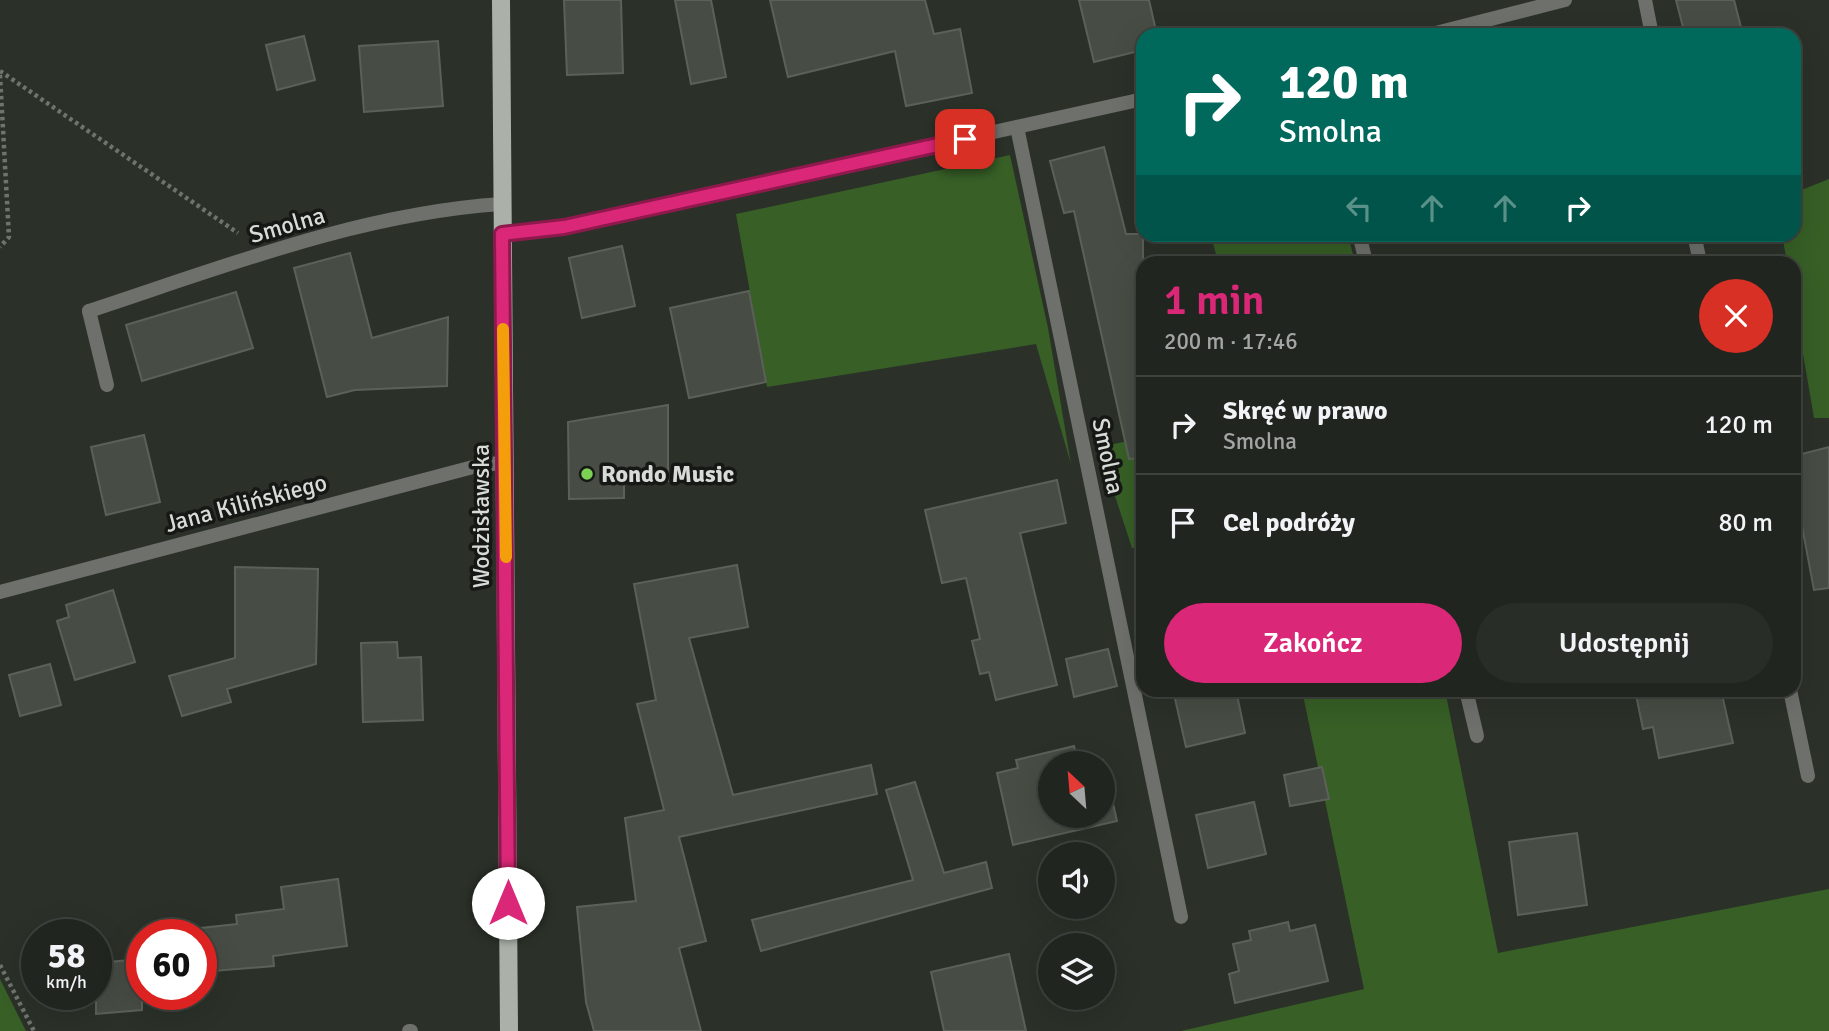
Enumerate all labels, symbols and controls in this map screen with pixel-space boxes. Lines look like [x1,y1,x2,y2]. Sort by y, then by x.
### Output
text: 120 m [1279,52,1409,112]
icon: right [1164,56,1255,147]
pin [935,109,995,169]
text: Smolna [1279,112,1382,151]
icon: arrive [946,120,984,158]
icon: left [1340,189,1378,227]
icon: ahead [1413,189,1451,227]
icon: ahead [1486,189,1524,227]
icon: right [1559,189,1597,227]
street label: Smolna [246,200,328,250]
text: 1 min [1164,275,1265,326]
button: close [1699,279,1773,353]
text: 200 m · 17:46 [1164,327,1298,356]
text: Skręć w prawo [1223,395,1388,427]
icon: right [1164,406,1202,444]
text: 120 m [1704,409,1773,441]
street label: Smolna [1085,415,1131,497]
text: Smolna [1223,427,1297,456]
street label: Wodzisławska [466,444,496,588]
place label: Rondo Music [601,459,734,489]
marker: Rondo Music [579,466,595,482]
street label: Jana Kilińskiego [162,467,330,539]
icon: arrive [1164,504,1202,542]
text: Cel podróży [1223,507,1355,539]
text: 80 m [1718,507,1773,539]
button: Zakończ [1164,603,1462,683]
button: Udostępnij [1476,603,1773,683]
north arrow [1038,751,1115,828]
map controls [1038,751,1115,1010]
button: sound [1038,842,1115,919]
position arrow [471,866,545,940]
speed limit sign: 60 [126,919,217,1010]
button: layers [1038,933,1115,1010]
text: 58 [48,934,85,977]
text: km/h [46,971,87,993]

